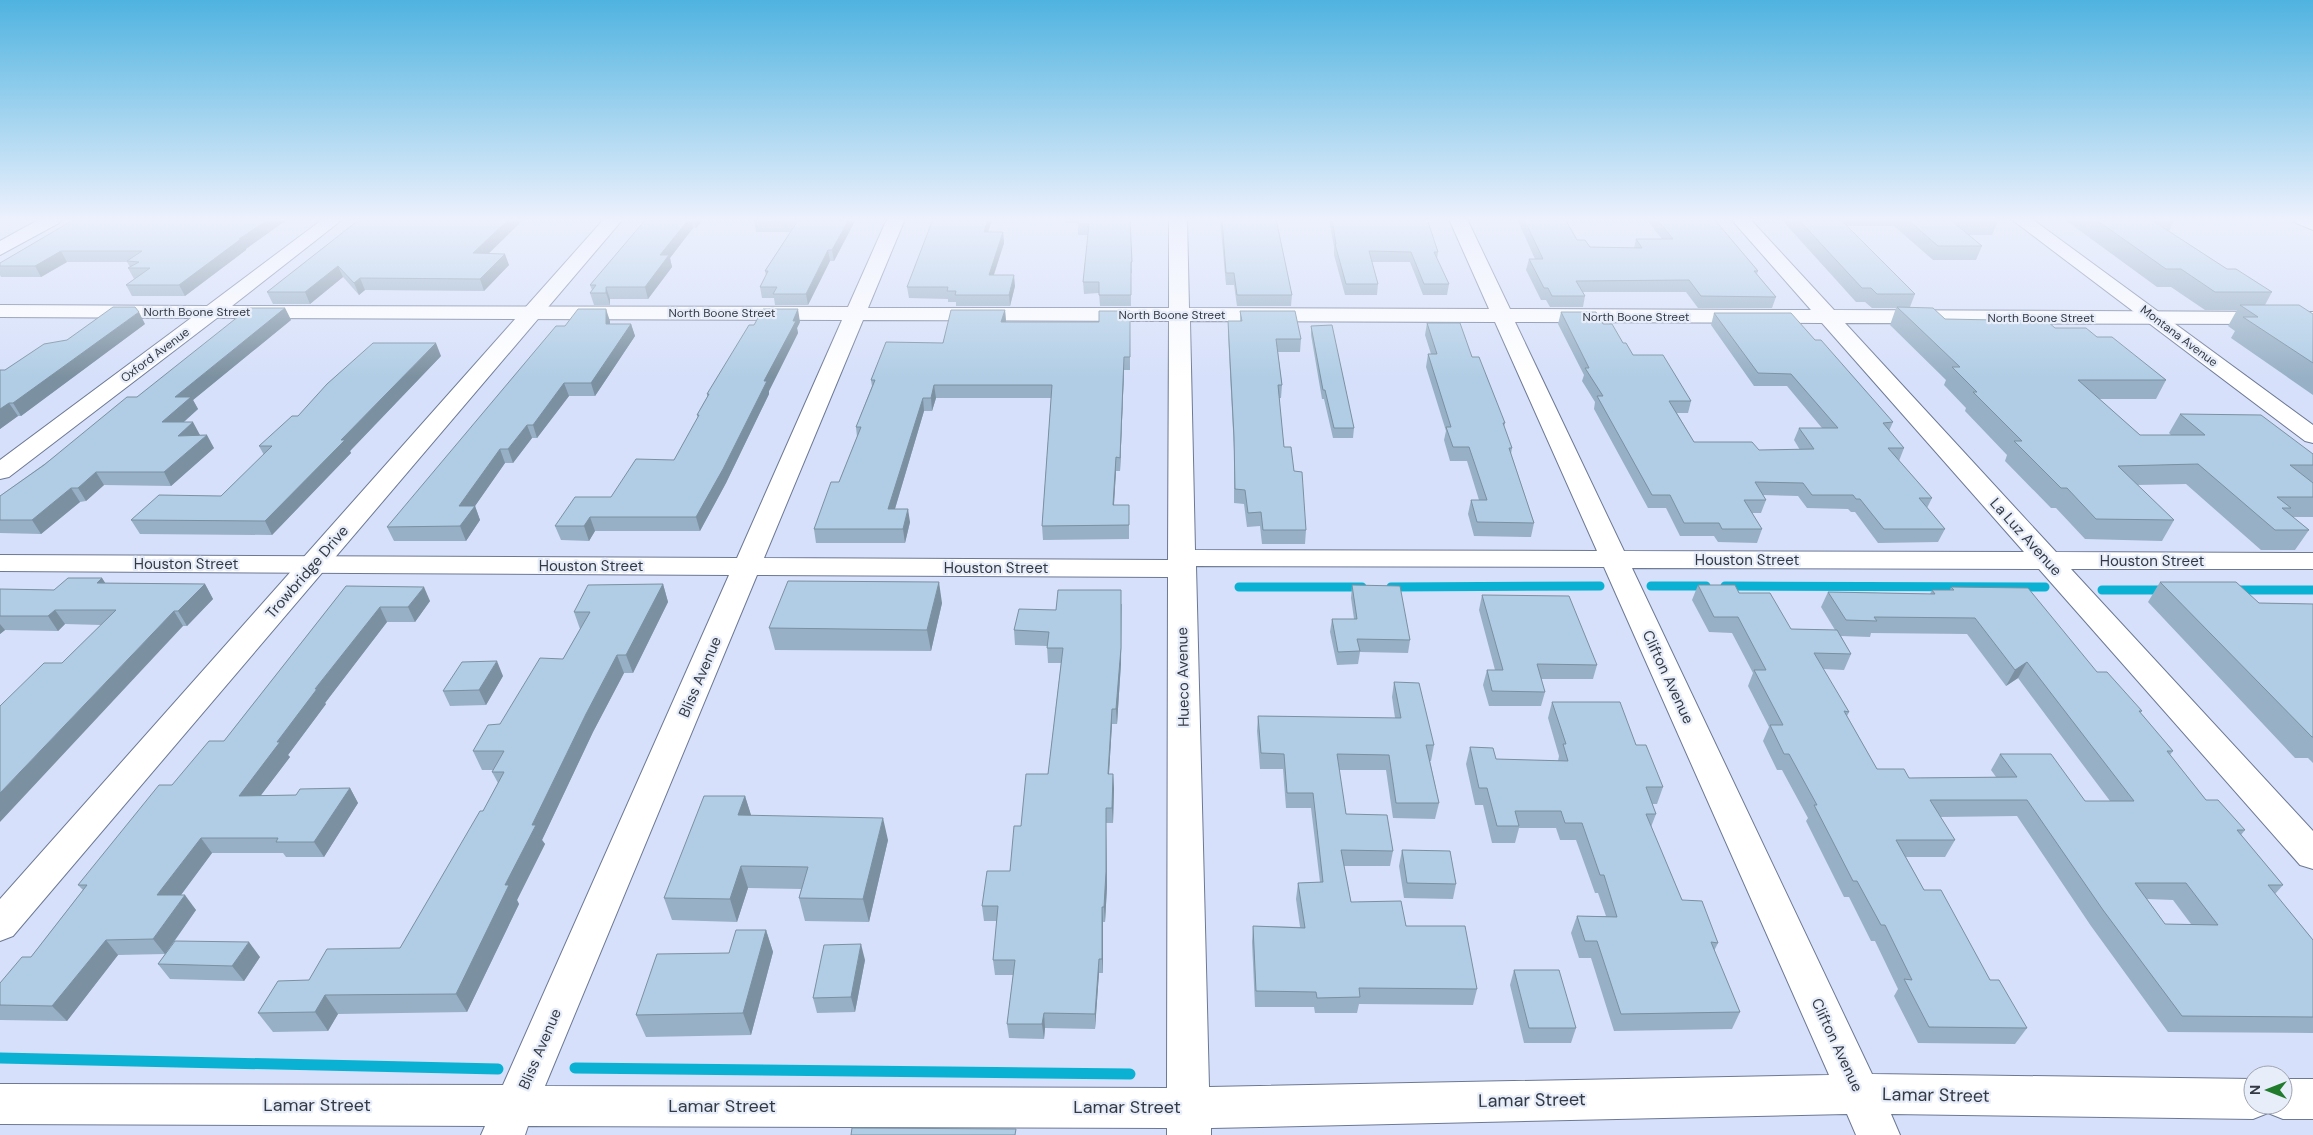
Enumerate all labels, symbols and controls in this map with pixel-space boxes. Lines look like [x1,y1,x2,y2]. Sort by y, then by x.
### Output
street label: Montana Avenue [2137,302,2221,370]
street label: North Boone Street [143,304,251,320]
street label: North Boone Street [668,305,776,321]
street label: North Boone Street [1118,307,1226,323]
street label: North Boone Street [1582,309,1690,325]
street label: North Boone Street [1987,310,2095,326]
street label: Oxford Avenue [117,324,193,386]
street label: La Luz Avenue [1986,494,2066,580]
street label: Trowbridge Drive [261,521,353,623]
street label: Houston Street [1695,550,1799,570]
street label: Houston Street [2100,551,2204,571]
street label: Houston Street [134,554,238,574]
street label: Houston Street [539,556,643,576]
street label: Houston Street [944,558,1048,578]
street label: Hueco Avenue [1172,627,1194,727]
street label: Clifton Avenue [1638,627,1698,727]
street label: Bliss Avenue [674,634,726,720]
street label: Clifton Avenue [1807,995,1867,1095]
street label: Bliss Avenue [514,1006,566,1092]
north arrow [2243,1065,2293,1115]
street label: Lamar Street [1882,1082,1990,1108]
text: N [2246,1085,2264,1095]
street label: Lamar Street [1478,1087,1586,1113]
street label: Lamar Street [263,1093,371,1117]
street label: Lamar Street [668,1094,776,1118]
street label: Lamar Street [1073,1095,1181,1119]

